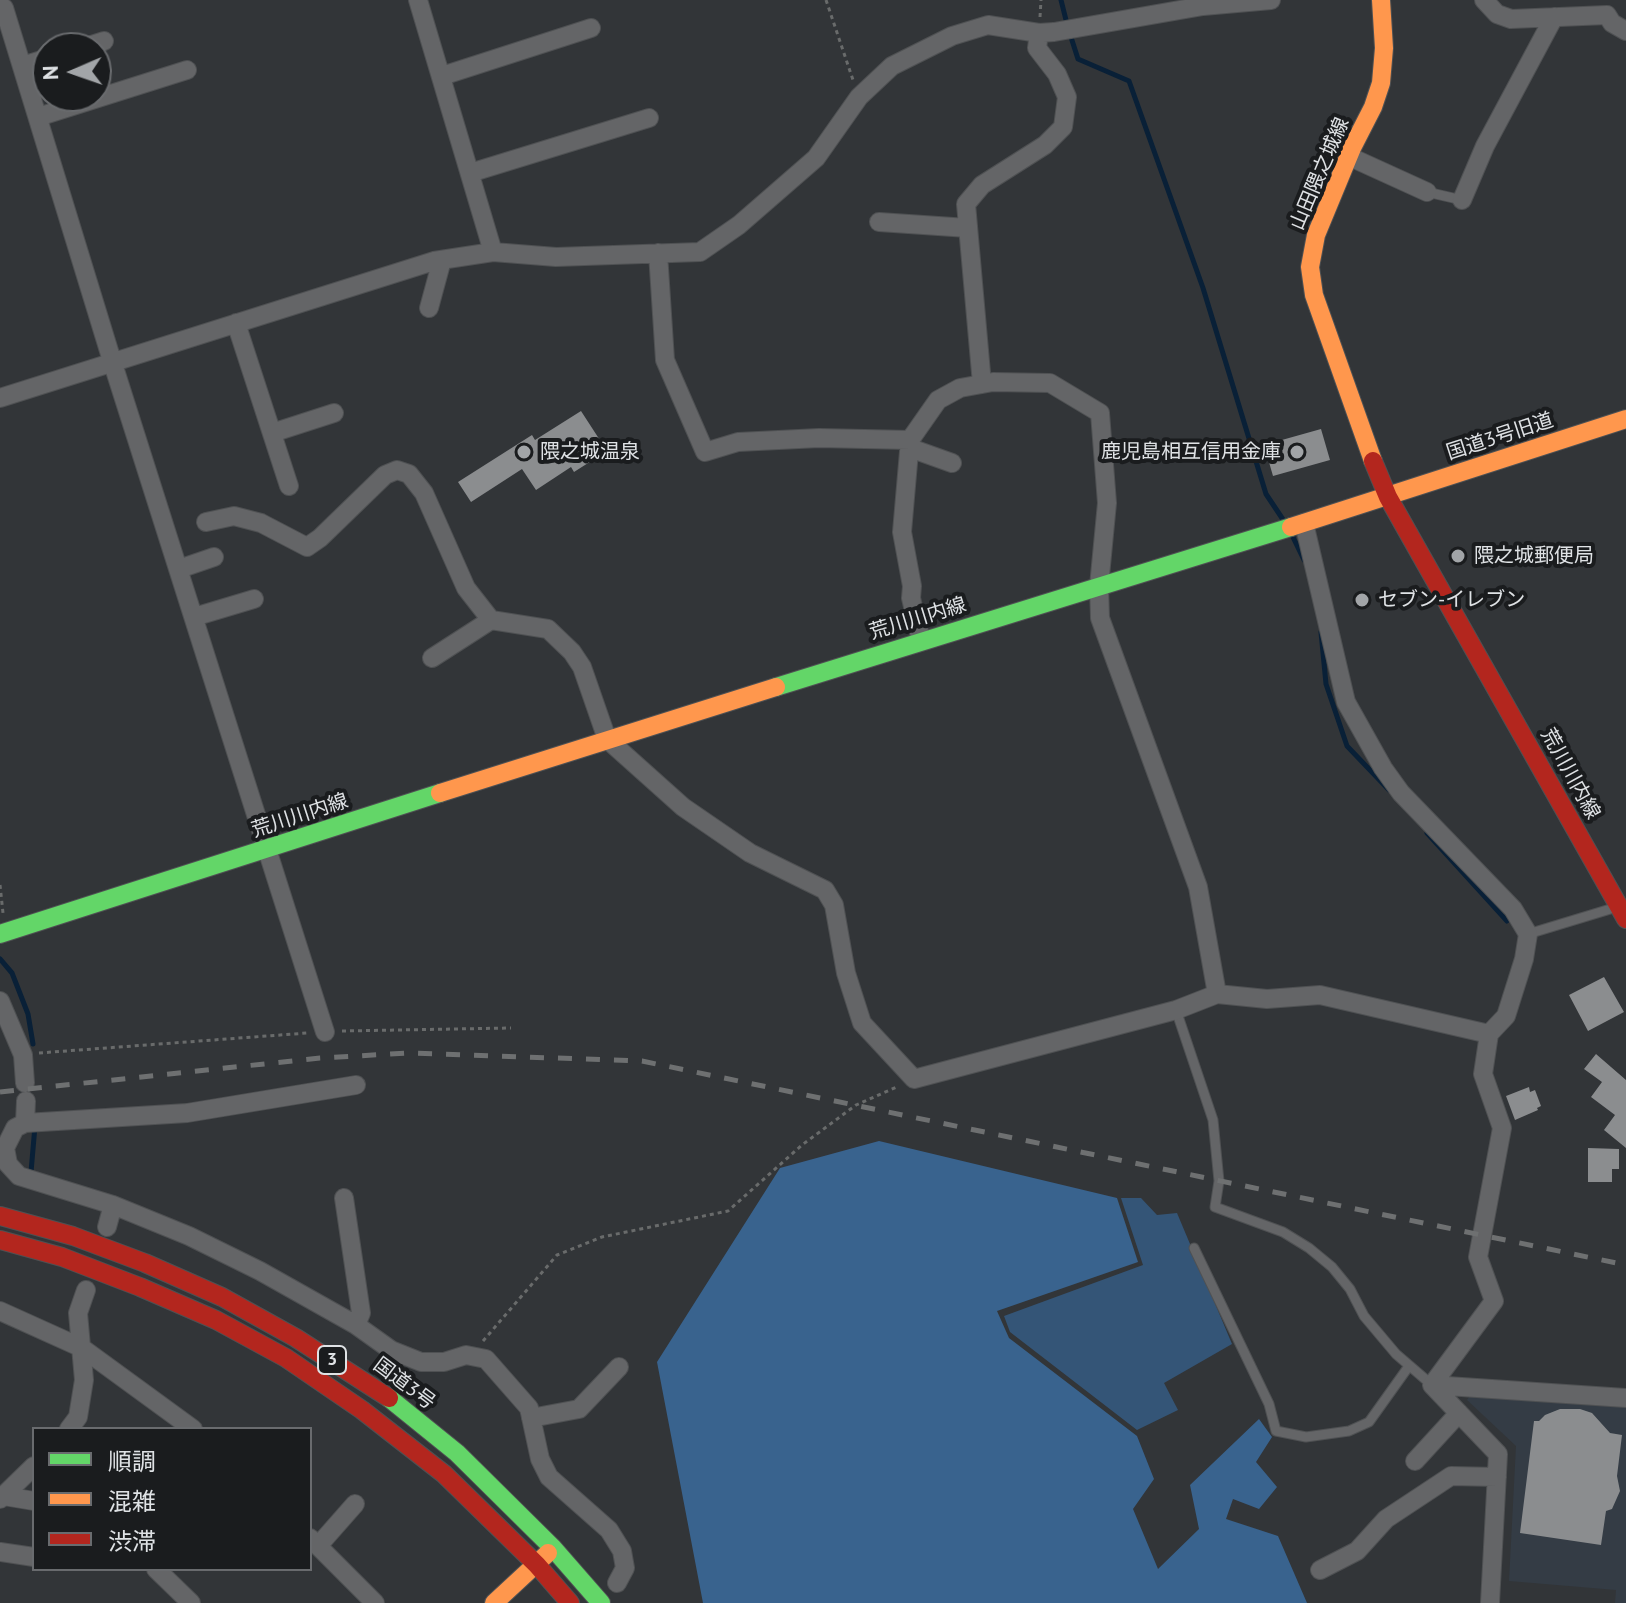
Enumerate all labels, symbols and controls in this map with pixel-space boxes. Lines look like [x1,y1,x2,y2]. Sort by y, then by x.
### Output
north arrow [32,32,112,112]
text: N [36,65,64,80]
street label: 山田隈之城線 [1286,114,1354,234]
street label: 国道3号旧道 [1444,408,1556,466]
place label: 隈之城温泉 [540,440,640,464]
place label: 鹿児島相互信用金庫 [1101,440,1281,464]
marker: 隈之城温泉 [515,443,533,461]
marker: 鹿児島相互信用金庫 [1288,443,1306,461]
place label: 隈之城郵便局 [1474,544,1594,568]
marker: 隈之城郵便局 [1449,547,1467,565]
place label: セブン-イレブン [1378,588,1525,612]
marker: セブン-イレブン [1353,591,1371,609]
street label: 荒川川内線 [867,593,969,645]
street label: 荒川川内線 [1535,724,1605,824]
street label: 荒川川内線 [249,789,351,843]
road number: 3 [318,1346,346,1374]
street label: 国道3号 [368,1353,440,1415]
legend [32,1427,312,1571]
text: 順調 [108,1446,156,1477]
text: 混雑 [108,1486,156,1517]
text: 渋滞 [108,1526,156,1557]

